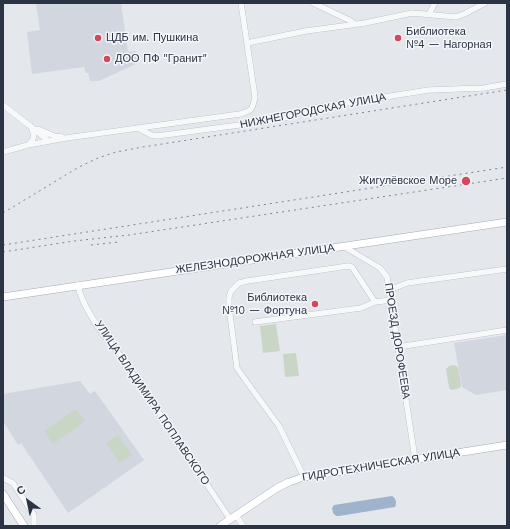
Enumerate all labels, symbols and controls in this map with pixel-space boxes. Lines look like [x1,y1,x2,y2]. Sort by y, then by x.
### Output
place label: Библиотека №4 — Нагорная [406,25,492,51]
place label: ЦДБ им. Пушкина [106,31,198,45]
marker: ЦДБ им. Пушкина [93,33,103,43]
marker: Библиотека №4 — Нагорная [393,33,403,43]
place label: ДОО ПФ "Гранит" [115,52,207,66]
marker: ДОО ПФ "Гранит" [102,54,112,64]
street label: НИЖНЕГОРОДСКАЯ УЛИЦА [239,90,387,132]
place label: Жигулёвское Море [359,174,457,188]
marker: Жигулёвское Море [460,175,472,187]
street label: ЖЕЛЕЗНОДОРОЖНАЯ УЛИЦА [175,241,335,277]
street label: ПРОЕЗД ДОРОФЕЕВА [381,282,413,400]
place label: Библиотека №10 — Фортуна [222,291,307,317]
marker: Библиотека №10 — Фортуна [310,299,320,309]
street label: УЛИЦА ВЛАДИМИРА ПОПЛАВСКОГО [92,318,212,488]
street label: ГИДРОТЕХНИЧЕСКАЯ УЛИЦА [301,446,461,484]
north arrow [8,481,48,521]
text: С [14,483,28,498]

